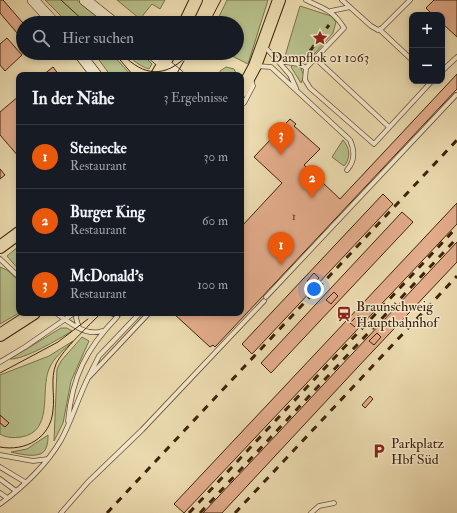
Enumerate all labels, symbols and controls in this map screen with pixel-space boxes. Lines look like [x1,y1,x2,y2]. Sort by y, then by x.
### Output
map controls [409,12,445,84]
button: + [409,12,445,48]
search box [16,16,244,60]
icon: search [30,27,52,49]
text: Hier suchen [62,29,134,48]
place icon: Dampflok 01 1063 [311,29,329,47]
button: − [409,48,445,84]
place label: Dampflok 01 1063 [271,49,369,67]
text: In der Nähe [32,88,114,109]
text: 3 Ergebnisse [163,90,228,106]
pin: 3 [268,122,294,155]
text: Steinecke [70,139,127,158]
text: 1 [43,149,47,165]
text: 30 m [204,149,228,165]
text: Restaurant [70,158,126,174]
pin: 2 [299,165,325,198]
text: Burger King [70,203,145,222]
house number: 1 [292,209,296,224]
text: 2 [42,213,48,229]
text: 60 m [202,213,228,229]
text: Restaurant [70,222,126,238]
pin: 1 [268,232,294,265]
text: McDonald's [70,267,143,286]
text: 3 [43,277,48,293]
text: 100 m [197,277,228,293]
your location [304,279,324,299]
text: Restaurant [70,286,126,302]
place label: Braunschweig Hauptbahnhof [356,298,440,332]
station icon: Braunschweig Hauptbahnhof [335,305,353,323]
place label: Parkplatz Hbf Süd [391,435,444,468]
parking icon: Parkplatz Hbf Süd [370,442,388,460]

